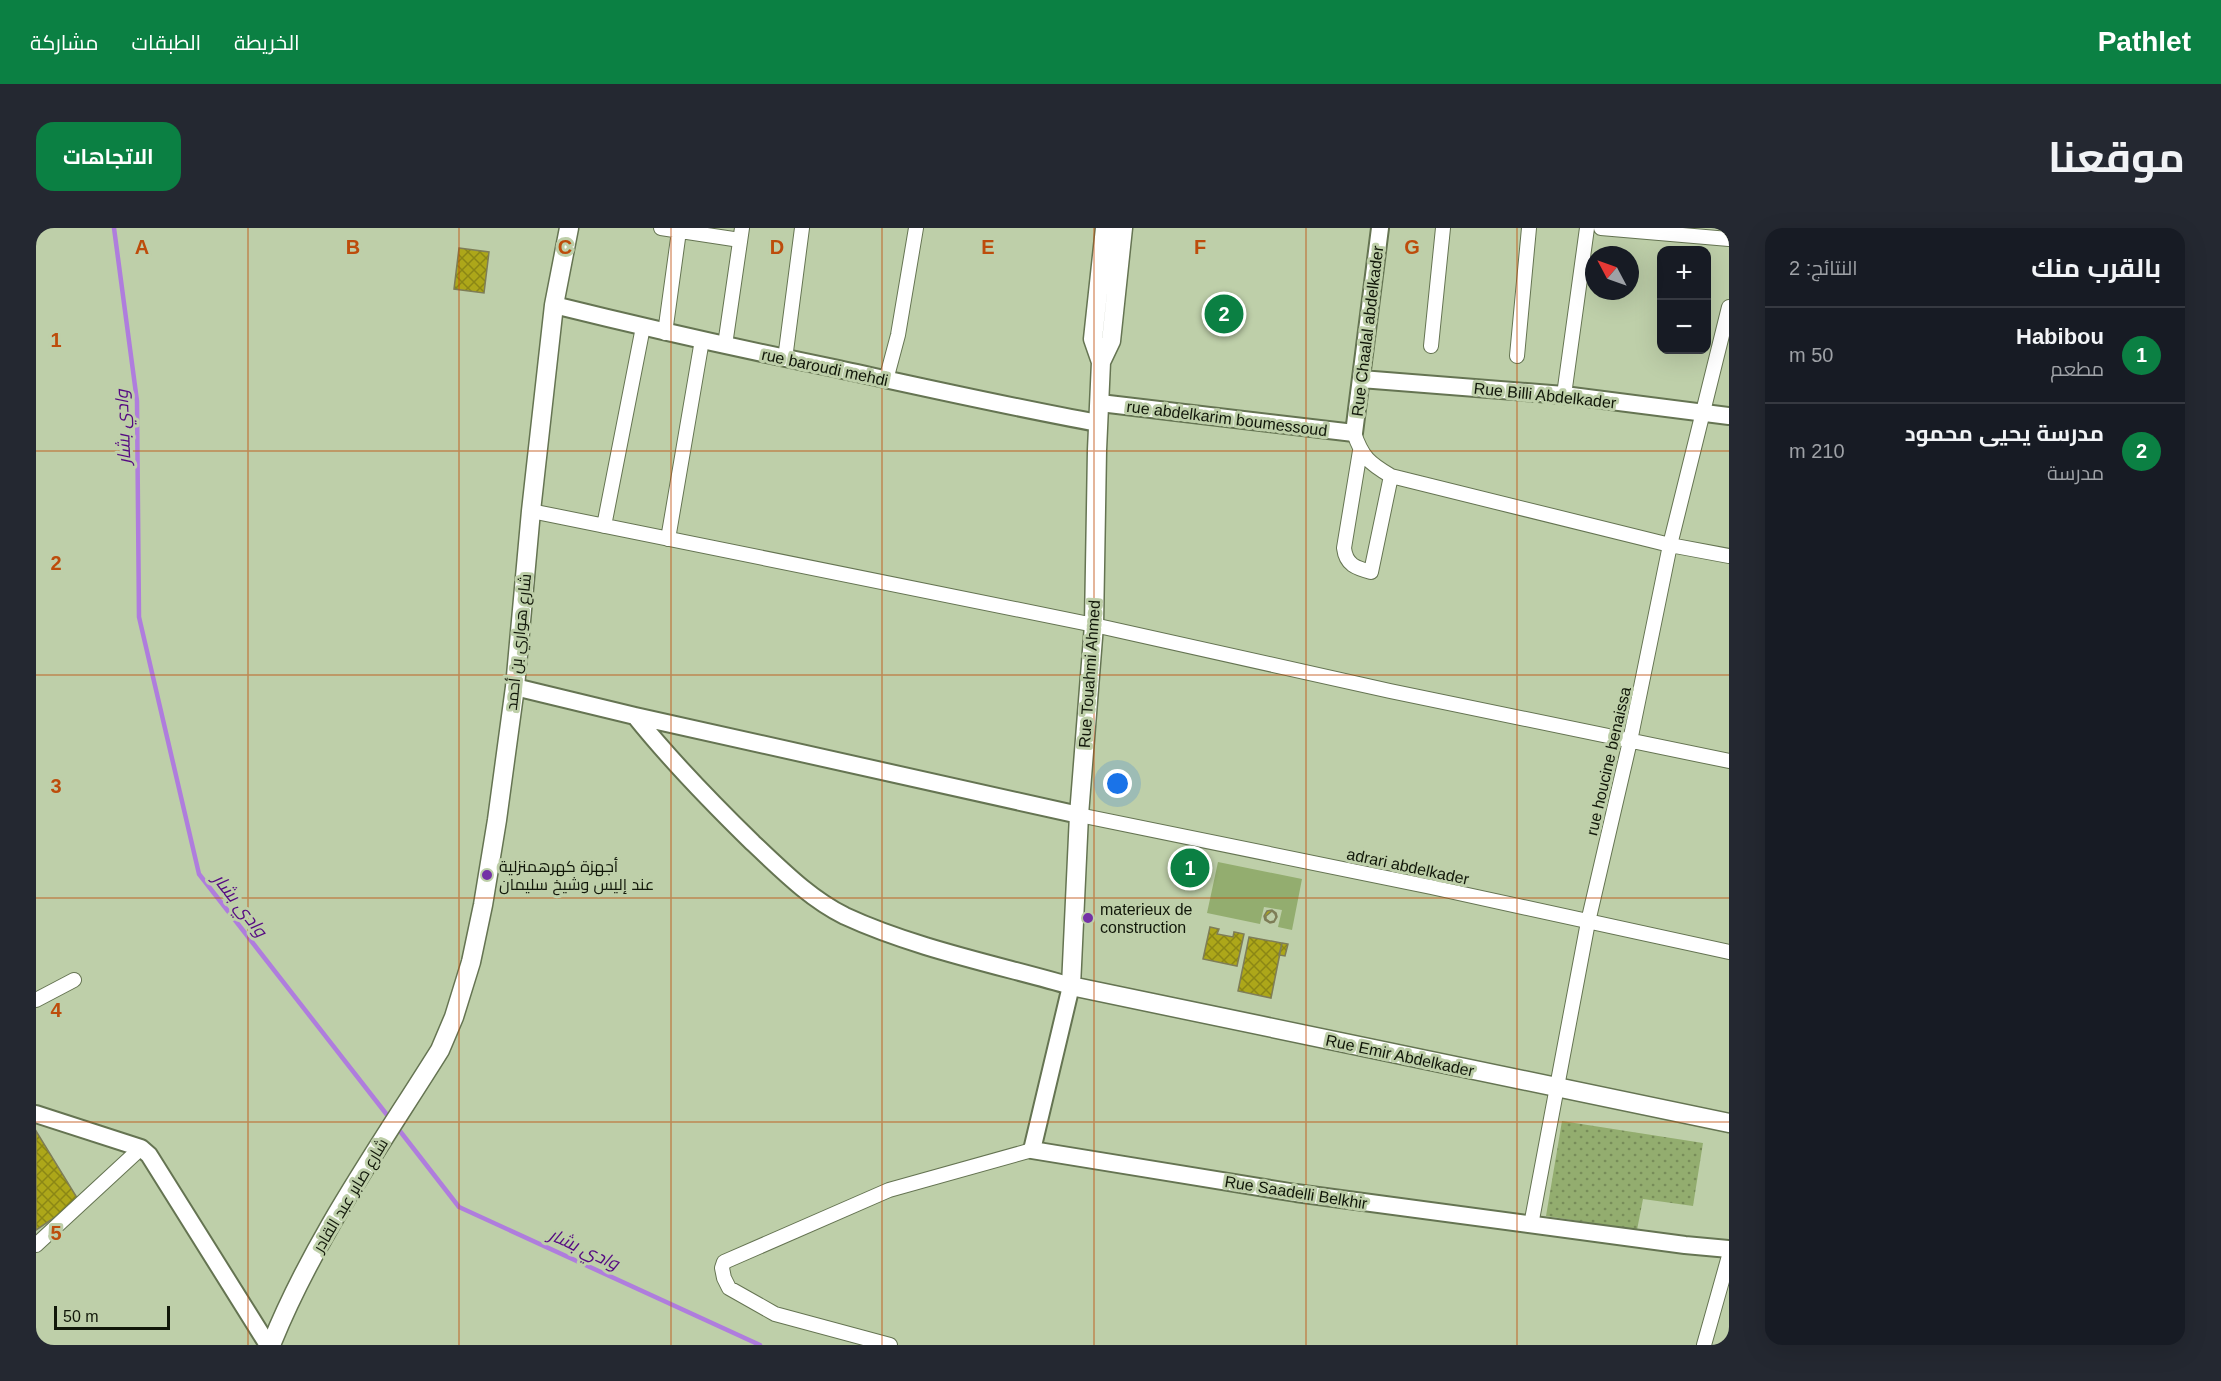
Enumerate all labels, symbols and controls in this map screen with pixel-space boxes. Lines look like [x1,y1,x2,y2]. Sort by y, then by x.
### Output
text: Pathlet [2098,26,2191,57]
text: مشاركة [30,31,99,54]
text: الطبقات [132,31,201,54]
text: الخريطة [234,31,300,54]
button: الاتجاهات [36,122,181,191]
text: موقعنا [2048,134,2185,181]
text: A [135,236,149,258]
text: B [346,236,360,258]
text: C [558,236,572,258]
text: D [770,236,784,258]
text: E [981,236,995,258]
text: F [1194,236,1206,258]
text: G [1404,236,1420,258]
street label: Rue Chaalal abdelkader [1349,244,1386,417]
north arrow [1585,246,1639,300]
map controls [1657,246,1711,354]
button: + [1657,246,1711,300]
text: بالقرب منك [2031,253,2161,283]
text: النتائج: 2 [1789,257,1858,279]
pin: 2 [1204,292,1244,337]
button: − [1657,300,1711,354]
text: Habibou [2016,324,2104,349]
text: 1 [50,329,62,351]
text: 50 m [1789,344,1833,366]
text: 1 [2136,344,2147,366]
street label: rue baroudi mehdi [760,346,890,389]
text: مطعم [2050,358,2104,380]
street label: Rue Billi Abdelkader [1473,380,1618,412]
water label: وادي بشار [112,388,138,467]
street label: rue abdelkarim boumessoud [1126,398,1328,439]
text: مدرسة يحيى محمود [1905,421,2104,446]
text: 210 m [1789,440,1845,462]
text: 2 [2136,440,2147,462]
text: مدرسة [2047,462,2104,484]
text: 2 [50,552,62,574]
street label: شارع هواري بن أحمد [502,573,539,712]
street label: Rue Touahmi Ahmed [1076,599,1103,749]
street label: rue houcine benaissa [1583,685,1634,837]
your location [1103,769,1132,798]
text: 3 [50,775,62,797]
street label: adrari abdelkader [1345,845,1471,888]
pin: 1 [1170,846,1210,890]
place label: أجهزة كهرهمنزلية عند إليس وشيخ سليمان [499,857,654,896]
water label: وادي بشار [205,868,272,944]
marker: أجهزة كهرهمنزلية عند إليس وشيخ سليمان [480,868,494,882]
place label: materieux de construction [1100,901,1193,936]
marker: materieux de construction [1081,911,1095,925]
text: 4 [50,999,62,1021]
street label: Rue Emir Abdelkader [1324,1031,1476,1080]
street label: شارع صابر عبد القادر [309,1135,394,1258]
street label: Rue Saadelli Belkhir [1223,1173,1369,1212]
text: 5 [50,1222,62,1244]
water label: وادي بشار [542,1223,623,1278]
scale bar [54,1303,170,1330]
text: 50 m [63,1308,99,1325]

